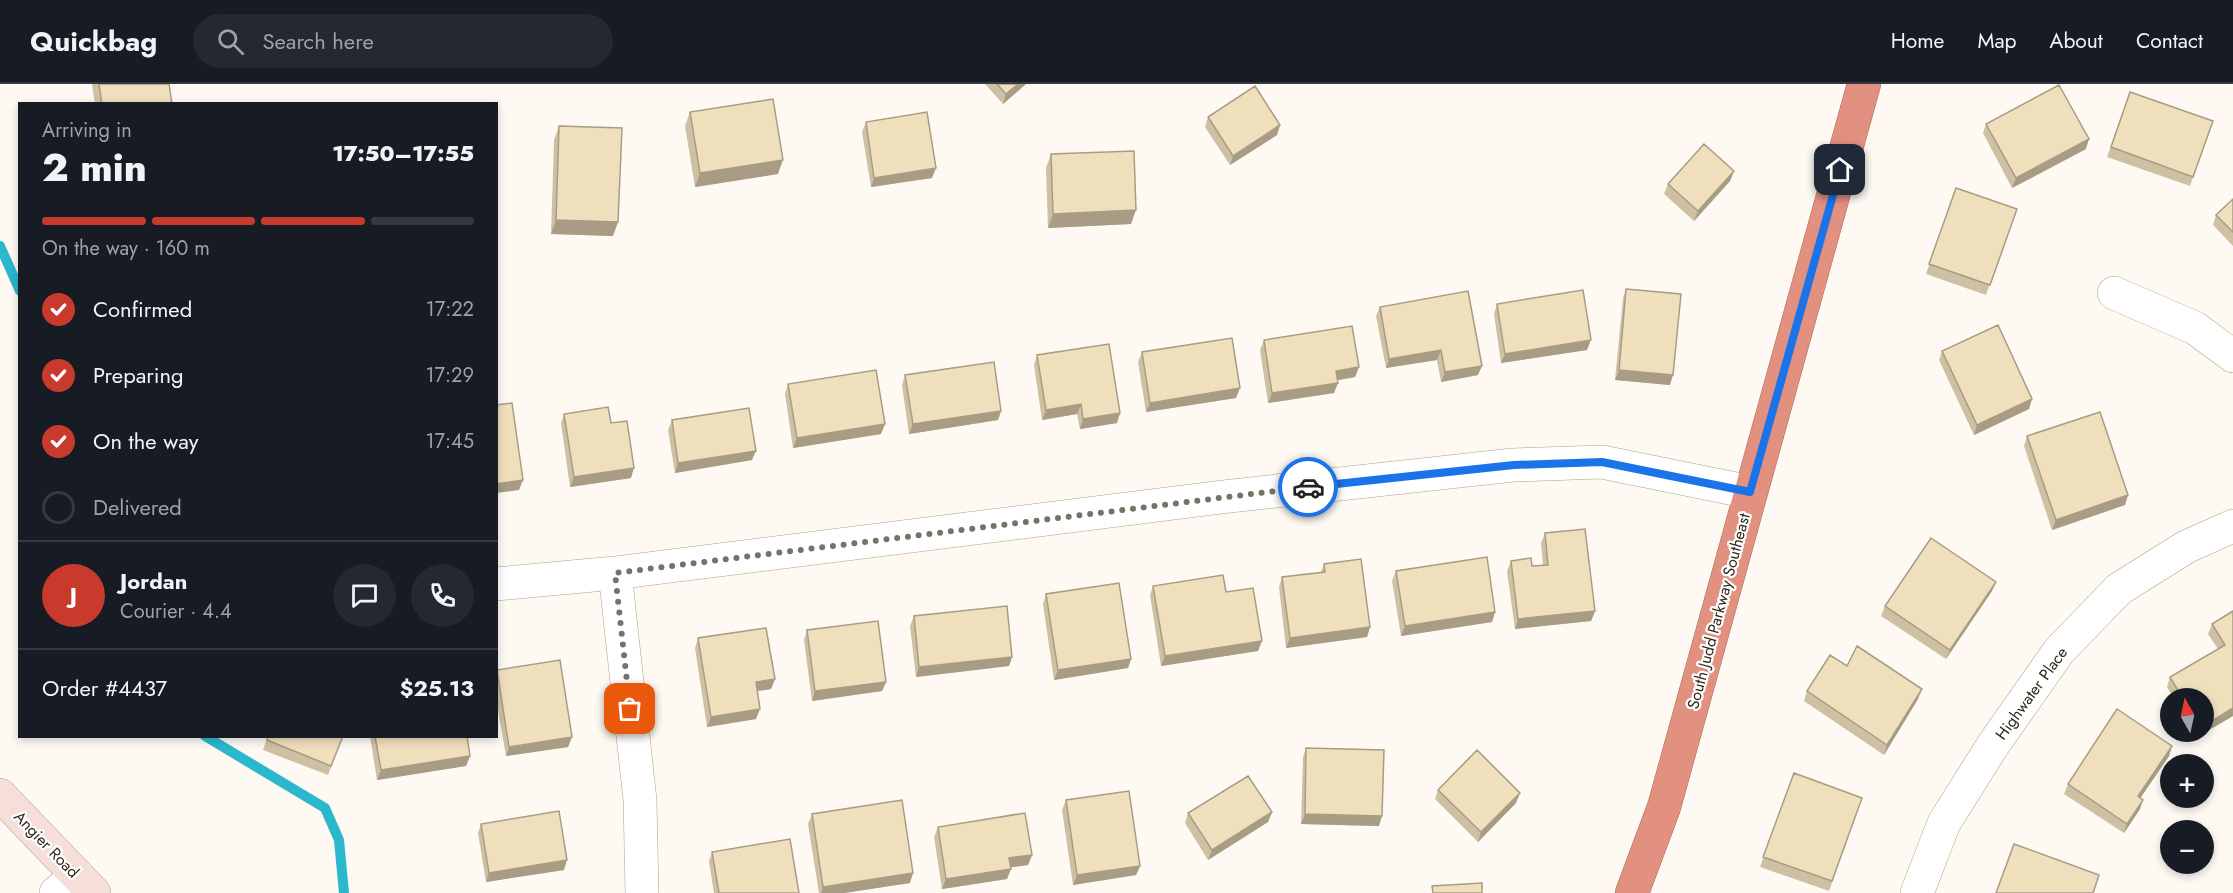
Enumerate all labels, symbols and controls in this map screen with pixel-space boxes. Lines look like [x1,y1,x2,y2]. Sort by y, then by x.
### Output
search box [193,14,613,68]
text: Quickbag [30,21,157,62]
icon: search [214,25,247,58]
text: Search here [262,25,374,57]
text: Home [1891,26,1944,56]
text: Map [1977,26,2017,56]
text: About [2050,26,2103,56]
text: Contact [2136,26,2203,56]
text: Arriving in [42,116,132,145]
text: 17:50–17:55 [332,137,474,169]
text: 2 min [42,139,147,196]
pin [1814,144,1865,195]
icon: home [1823,153,1856,186]
text: On the way · 160 m [42,234,210,263]
icon: check [42,293,75,326]
text: Confirmed [93,293,192,325]
text: 17:22 [426,295,474,324]
icon: check [42,359,75,392]
text: Preparing [93,359,184,391]
text: 17:29 [426,361,474,390]
icon: check [42,425,75,458]
text: On the way [93,425,198,457]
text: 17:45 [426,427,474,456]
courier [1278,457,1338,517]
icon: car [1292,471,1325,504]
text: Delivered [93,491,182,523]
street label: South Judd Parkway Southeast [1681,511,1756,712]
button: chat [333,564,396,627]
button: phone [411,564,474,627]
text: Jordan [120,565,187,597]
text: J [70,579,77,611]
text: Courier · 4.4 [120,597,232,626]
street label: Highwater Place [1990,642,2073,745]
text: Order #4437 [42,672,167,704]
text: $25.13 [400,672,474,704]
pin [604,683,655,734]
north arrow [2160,688,2214,742]
map controls [2160,688,2214,874]
icon: bag [613,692,646,725]
button: + [2160,754,2214,808]
street label: Angier Road [9,806,85,883]
button: − [2160,820,2214,874]

